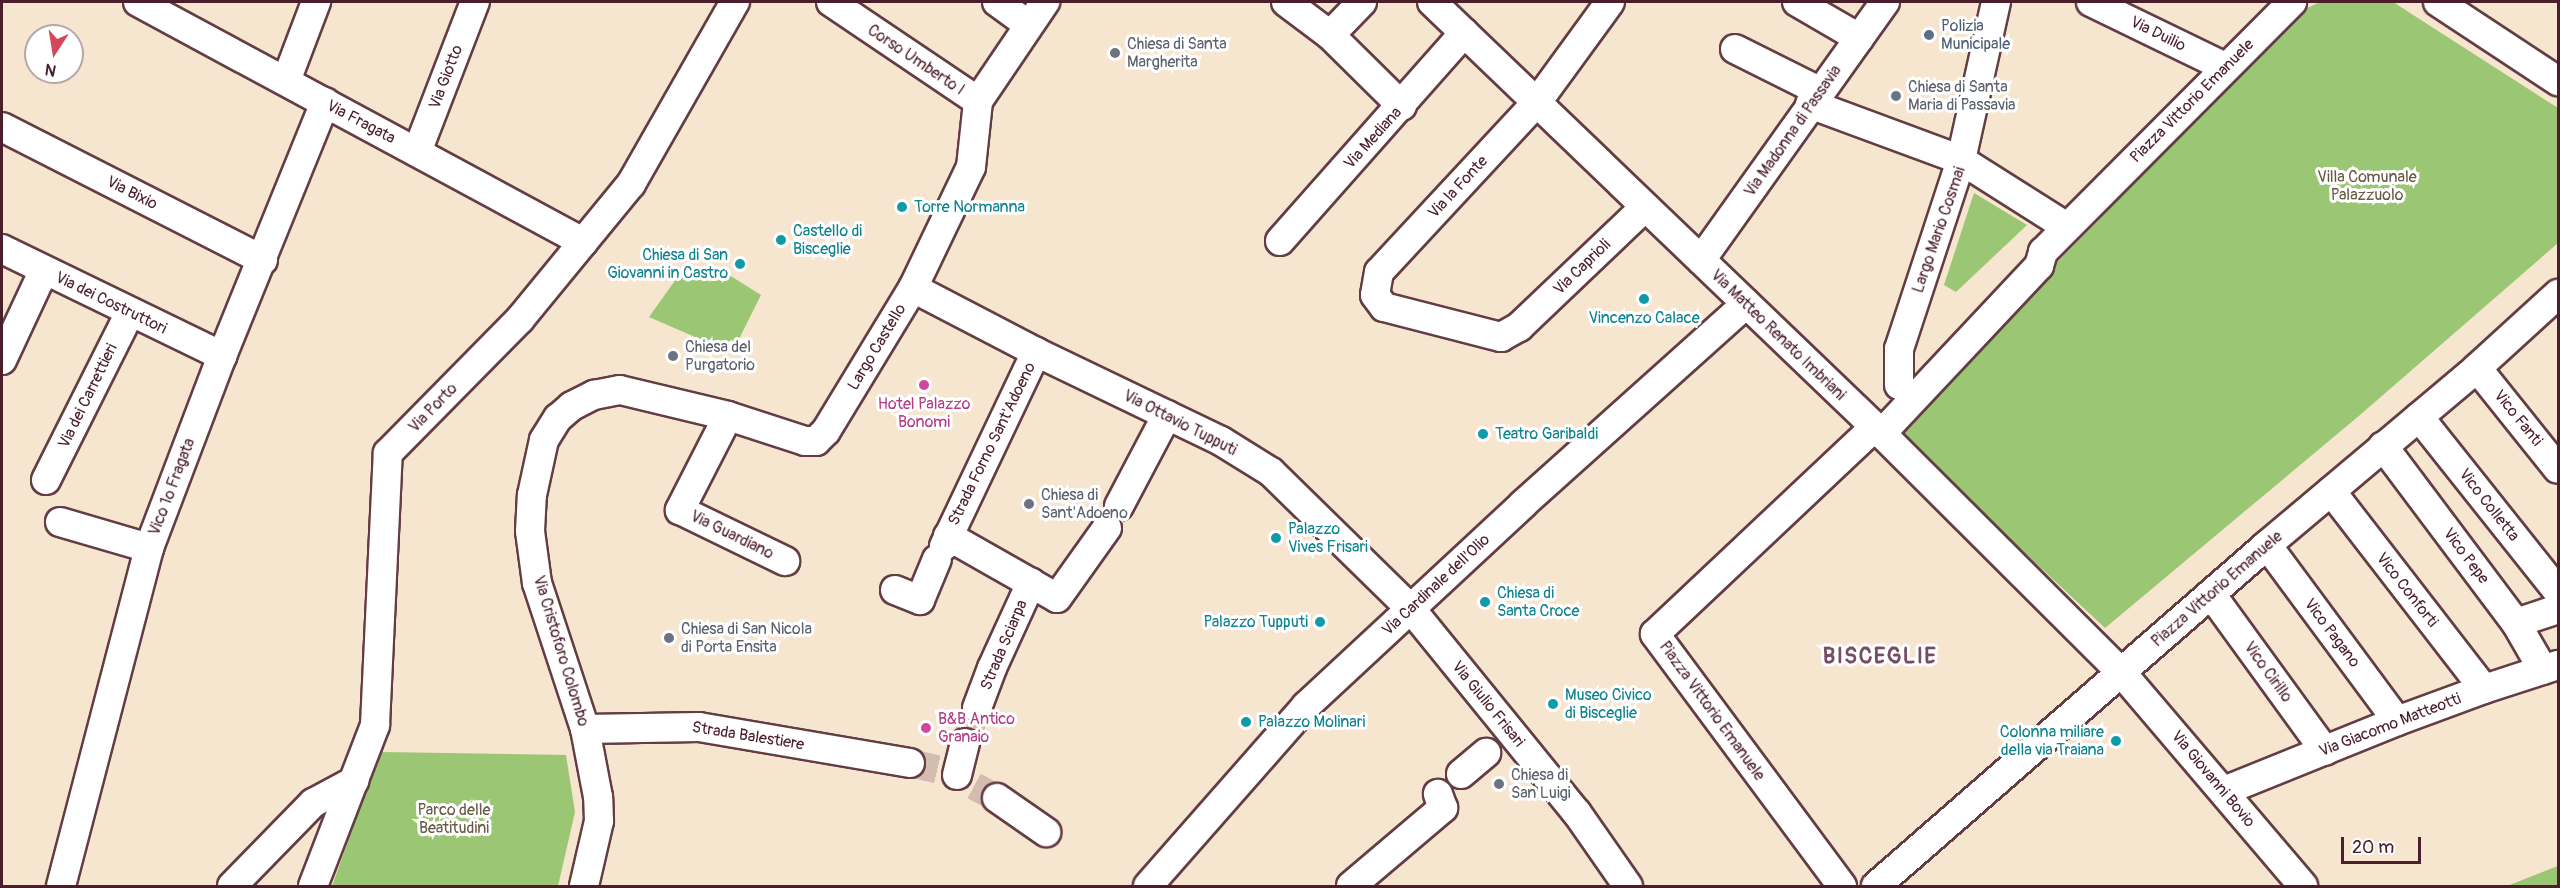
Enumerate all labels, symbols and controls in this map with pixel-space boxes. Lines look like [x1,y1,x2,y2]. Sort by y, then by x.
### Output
street label: Via Duilio [2127,12,2189,56]
place label: Polizia Municipale [1941,16,2010,54]
street label: Corso Umberto I [864,21,968,99]
north arrow [24,24,84,84]
marker: Polizia Municipale [1922,28,1936,42]
place label: Chiesa di Santa Margherita [1127,34,1227,72]
street label: Piazza Vittorio Emanuele [2126,35,2258,167]
street label: Via Giotto [425,42,467,112]
marker: Chiesa di Santa Margherita [1108,46,1122,60]
text: N [43,59,58,81]
street label: Via Madonna di Passavia [1740,61,1846,201]
place label: Chiesa di Santa Maria di Passavia [1908,77,2015,115]
marker: Chiesa di Santa Maria di Passavia [1889,89,1903,103]
street label: Via Fragata [323,96,399,148]
street label: Via Mediana [1340,103,1406,173]
street label: Via la Fonte [1424,152,1492,222]
street label: Largo Mario Cosmai [1908,164,1970,296]
park label: Villa Comunale Palazzuolo [2317,167,2417,205]
street label: Via Bixio [103,172,161,214]
place label: Torre Normanna [914,197,1025,217]
marker: Torre Normanna [895,200,909,214]
place label: Castello di Bisceglie [793,221,862,259]
marker: Castello di Bisceglie [774,233,788,247]
street label: Via Caprioli [1549,235,1615,299]
place label: Chiesa di San Giovanni in Castro [607,245,728,283]
marker: Chiesa di San Giovanni in Castro [733,257,747,271]
street label: Via Matteo Renato Imbriani [1707,266,1849,404]
street label: Via dei Costruttori [52,268,170,338]
marker: Vincenzo Calace [1637,292,1651,306]
street label: Largo Castello [844,300,910,394]
place label: Vincenzo Calace [1588,308,1700,328]
place label: Chiesa del Purgatorio [685,337,755,375]
street label: Via dei Carrettieri [54,341,122,451]
marker: Chiesa del Purgatorio [666,349,680,363]
street label: Strada Forno Sant'Adoeno [944,359,1040,529]
marker: Hotel Palazzo Bonomi [917,378,931,392]
street label: Via Porto [405,379,461,437]
street label: Via Ottavio Tupputi [1120,386,1240,460]
street label: Vico Fanti [2490,386,2546,450]
place label: Hotel Palazzo Bonomi [878,394,970,432]
place label: Teatro Garibaldi [1495,424,1598,444]
marker: Teatro Garibaldi [1476,427,1490,441]
street label: Vico 1º Fragata [145,436,199,538]
street label: Vico Colletta [2455,465,2523,545]
place label: Chiesa di Sant'Adoeno [1041,485,1128,523]
marker: Chiesa di Sant'Adoeno [1022,497,1036,511]
street label: Via Guardiano [687,507,777,563]
place label: Palazzo Vives Frisari [1288,519,1368,557]
street label: Vico Pepe [2439,524,2493,588]
street label: Piazza Vittorio Emanuele [2148,527,2286,651]
street label: Via Cardinale dell'Olio [1378,530,1494,640]
marker: Palazzo Vives Frisari [1269,531,1283,545]
street label: Vico Conforti [2372,549,2442,631]
street label: Via Cristoforo Colombo [529,573,593,729]
place label: Chiesa di Santa Croce [1497,583,1579,621]
marker: Chiesa di Santa Croce [1478,595,1492,609]
street label: Vico Pagano [2300,595,2364,671]
street label: Strada Sciarpa [976,597,1032,693]
place label: Palazzo Tupputi [1203,612,1308,632]
marker: Palazzo Tupputi [1313,615,1327,629]
place label: Chiesa di San Nicola di Porta Ensita [681,619,812,657]
marker: Chiesa di San Nicola di Porta Ensita [662,631,676,645]
street label: Piazza Vittorio Emanuele [1655,638,1769,784]
street label: Vico Cirillo [2240,638,2296,706]
district label: BISCEGLIE [1823,644,1937,670]
street label: Via Giulio Frisari [1448,657,1528,751]
place label: Museo Civico di Bisceglie [1565,685,1652,723]
street label: Via Giacomo Matteotti [2316,689,2464,761]
marker: Museo Civico di Bisceglie [1546,697,1560,711]
place label: B&B Antico Granaio [938,709,1015,747]
place label: Palazzo Molinari [1258,712,1365,732]
marker: Palazzo Molinari [1239,715,1253,729]
street label: Strada Balestiere [690,718,806,754]
marker: B&B Antico Granaio [919,721,933,735]
place label: Colonna miliare della via Traiana [2000,722,2104,760]
street label: Via Giovanni Bovio [2167,727,2259,831]
marker: Colonna miliare della via Traiana [2109,734,2123,748]
place label: Chiesa di San Luigi [1511,765,1571,803]
marker: Chiesa di San Luigi [1492,777,1506,791]
park label: Parco delle Beatitudini [418,800,490,838]
scale bar [2344,825,2424,863]
text: 20 m [2352,836,2394,859]

